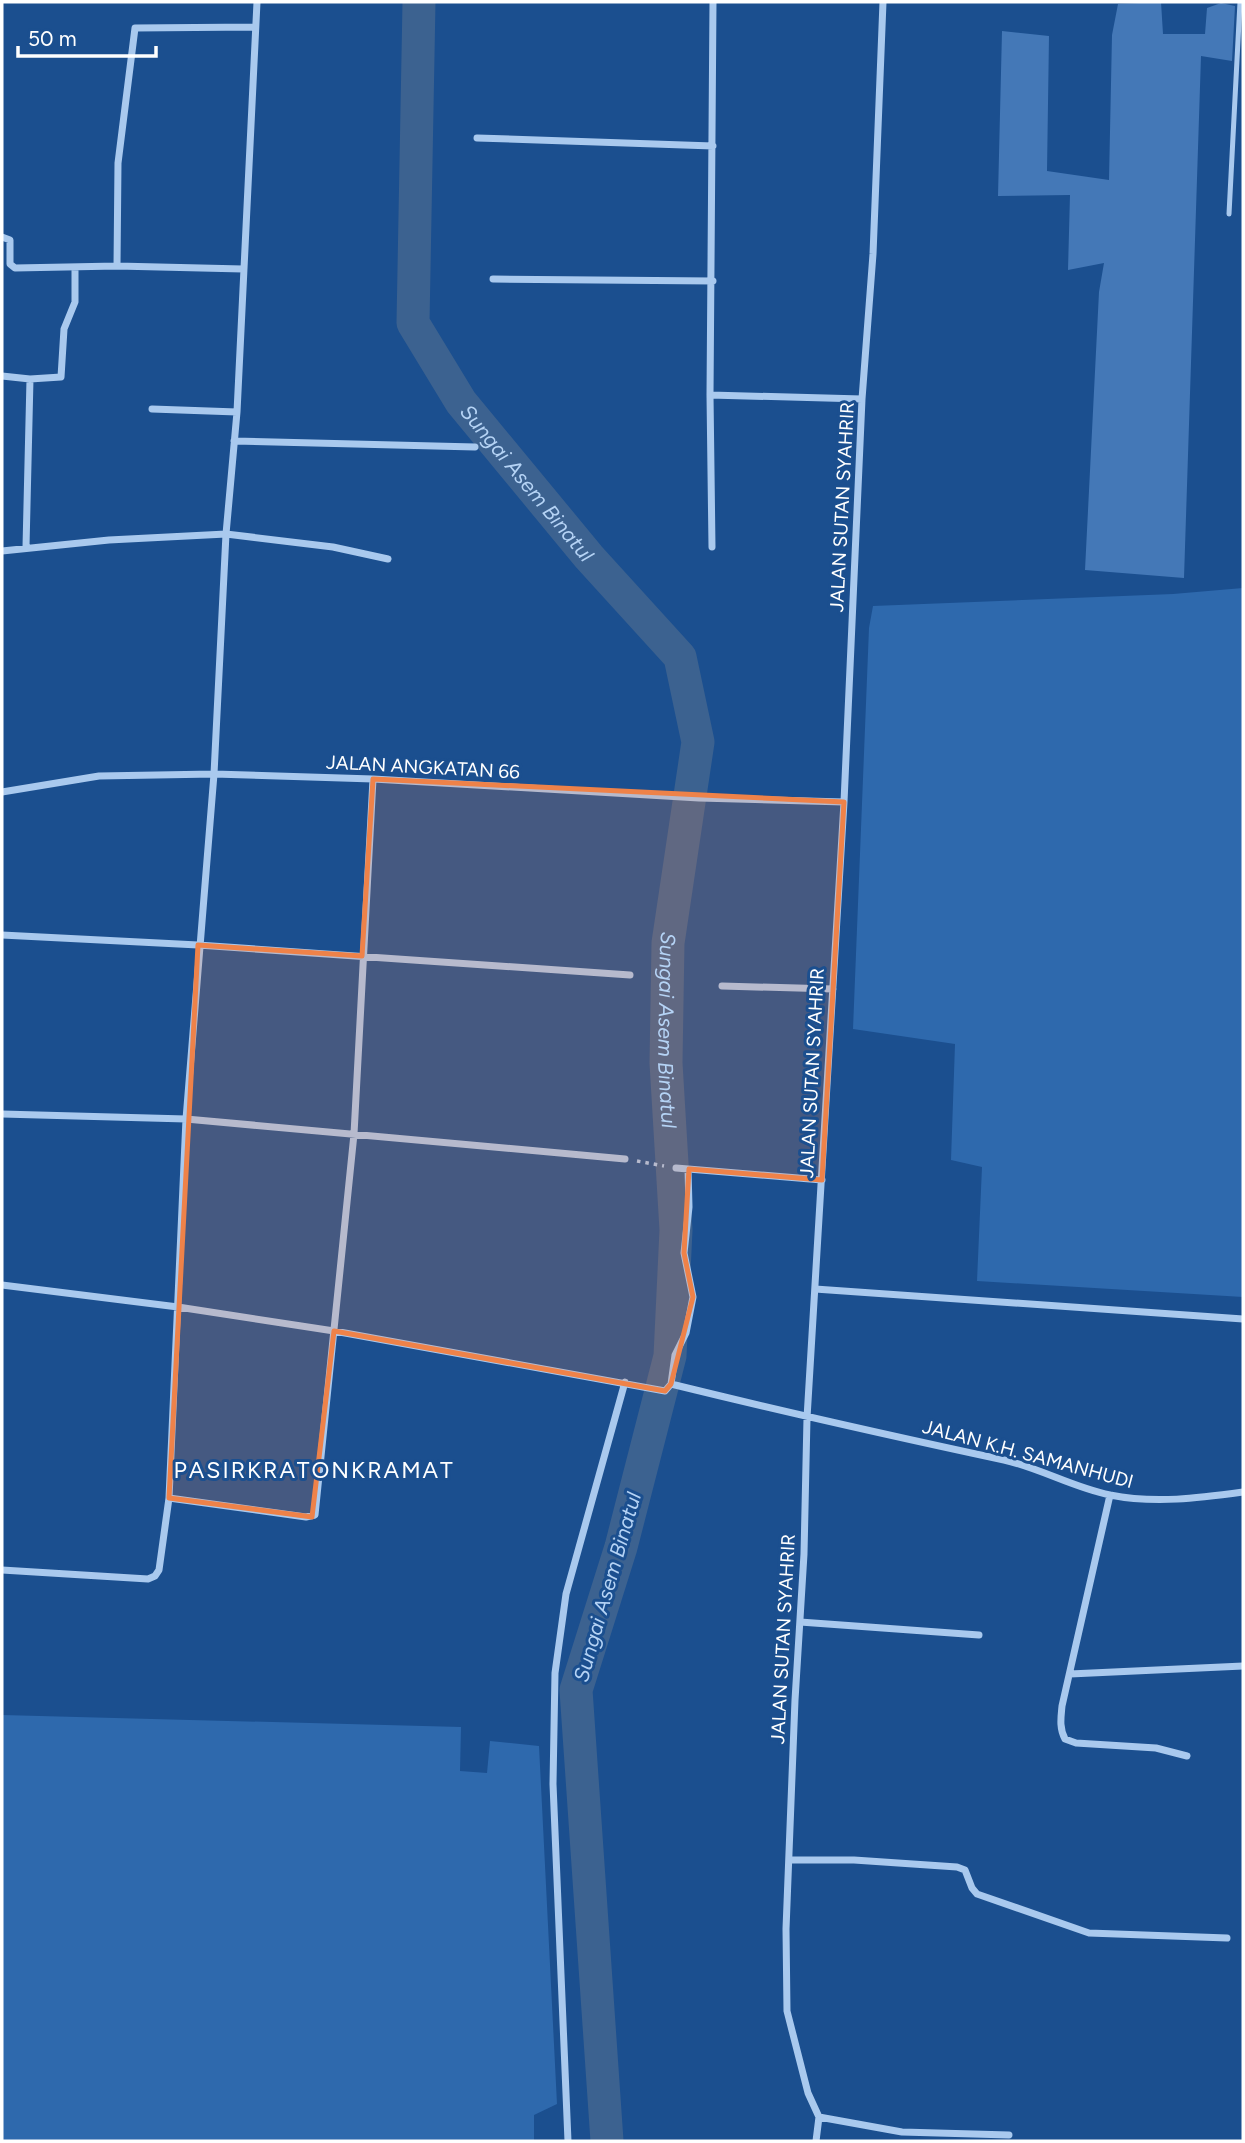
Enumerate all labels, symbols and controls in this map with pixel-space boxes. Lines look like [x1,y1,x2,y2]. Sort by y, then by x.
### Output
scale bar [18,14,156,58]
text: 50 m [28,26,77,51]
water label: Sungai Asem Binatul [455,399,600,566]
street label: JALAN SUTAN SYAHRIR [825,401,859,613]
street label: JALAN ANGKATAN 66 [326,750,521,784]
water label: Sungai Asem Binatul [653,930,682,1129]
street label: JALAN SUTAN SYAHRIR [795,967,829,1179]
street label: JALAN K.H. SAMANHUDI [920,1415,1136,1493]
district label: PASIRKRATONKRAMAT [173,1456,455,1484]
water label: Sungai Asem Binatul [568,1489,646,1685]
street label: JALAN SUTAN SYAHRIR [766,1533,800,1745]

